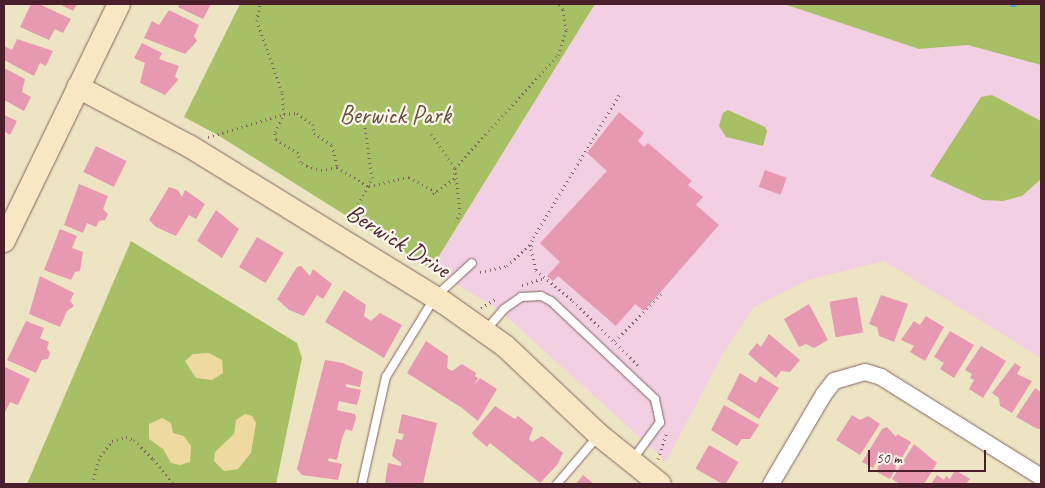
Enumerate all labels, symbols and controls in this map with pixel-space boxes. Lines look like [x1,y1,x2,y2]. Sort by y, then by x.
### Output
park label: Berwick Park [339,100,451,130]
street label: Berwick Drive [340,197,456,285]
scale bar [870,440,988,472]
text: 50 m [876,449,902,468]

